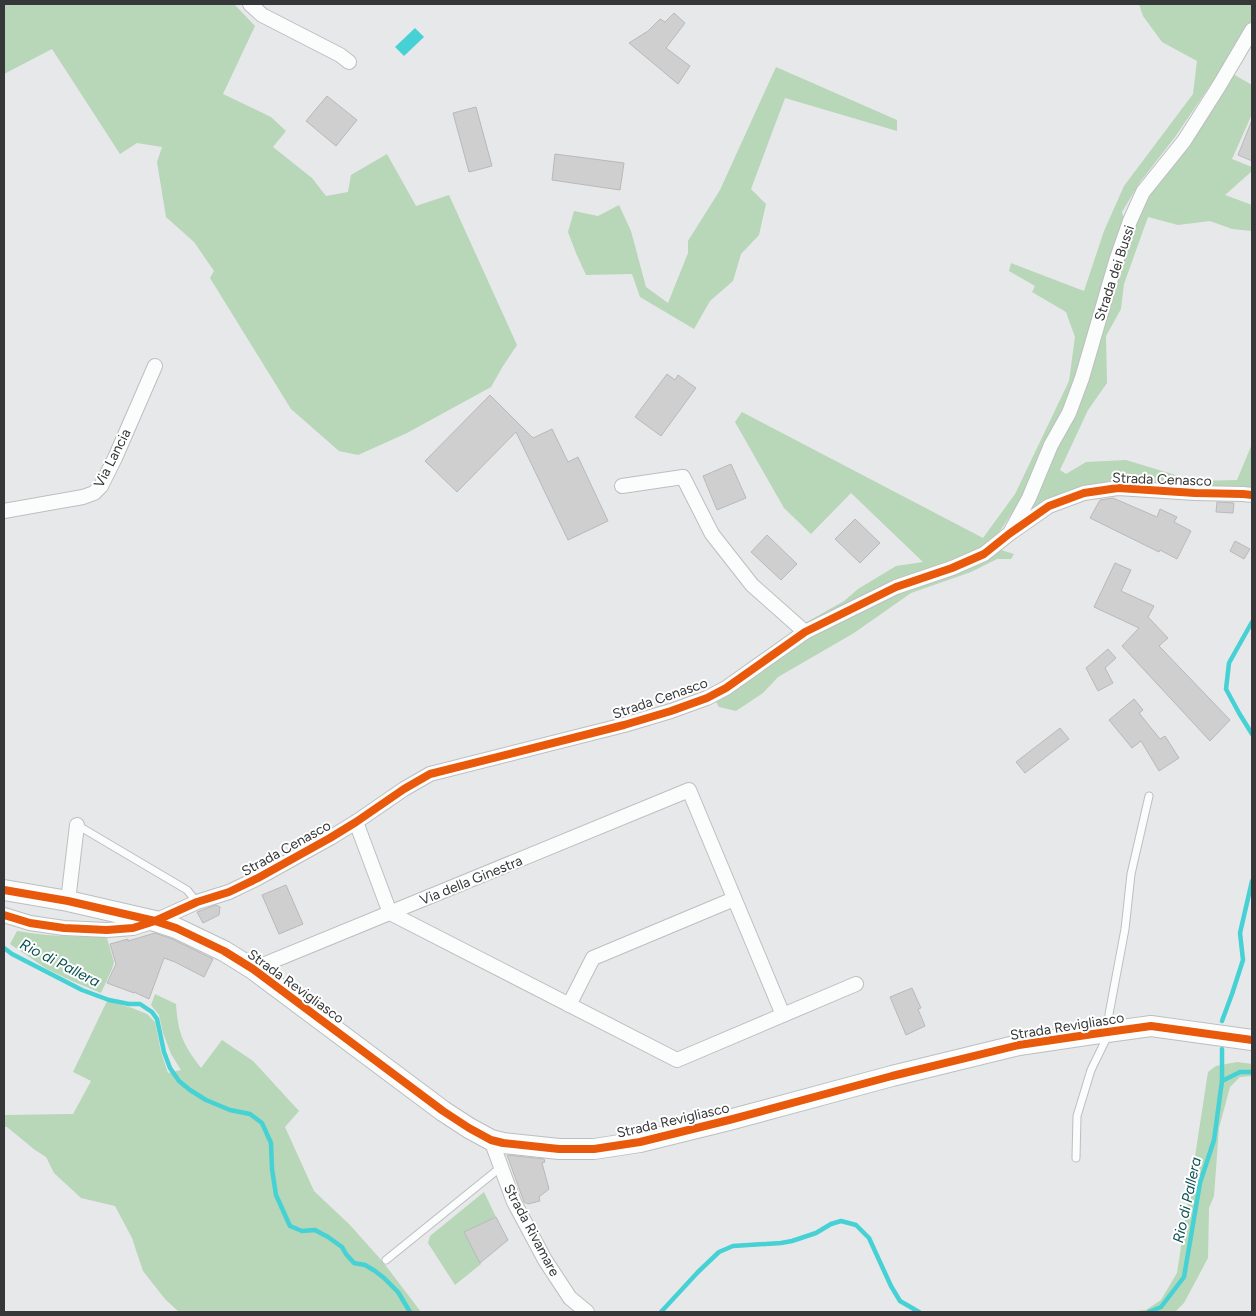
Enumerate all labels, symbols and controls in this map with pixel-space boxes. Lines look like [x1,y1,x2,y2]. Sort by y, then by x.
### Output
street label: Strada dei Bussi [1091,223,1138,323]
street label: Via Lancia [90,426,134,490]
street label: Strada Cenasco [1112,469,1212,490]
street label: Strada Cenasco [610,674,710,723]
street label: Strada Cenasco [239,817,334,880]
street label: Via della Ginestra [417,852,525,909]
water label: Rio di Pallera [17,935,103,991]
street label: Strada Revigliasco [244,946,347,1027]
street label: Strada Revigliasco [1009,1009,1125,1044]
street label: Strada Revigliasco [615,1099,731,1142]
water label: Rio di Pallera [1169,1155,1205,1245]
street label: Strada Rivamare [500,1181,563,1280]

